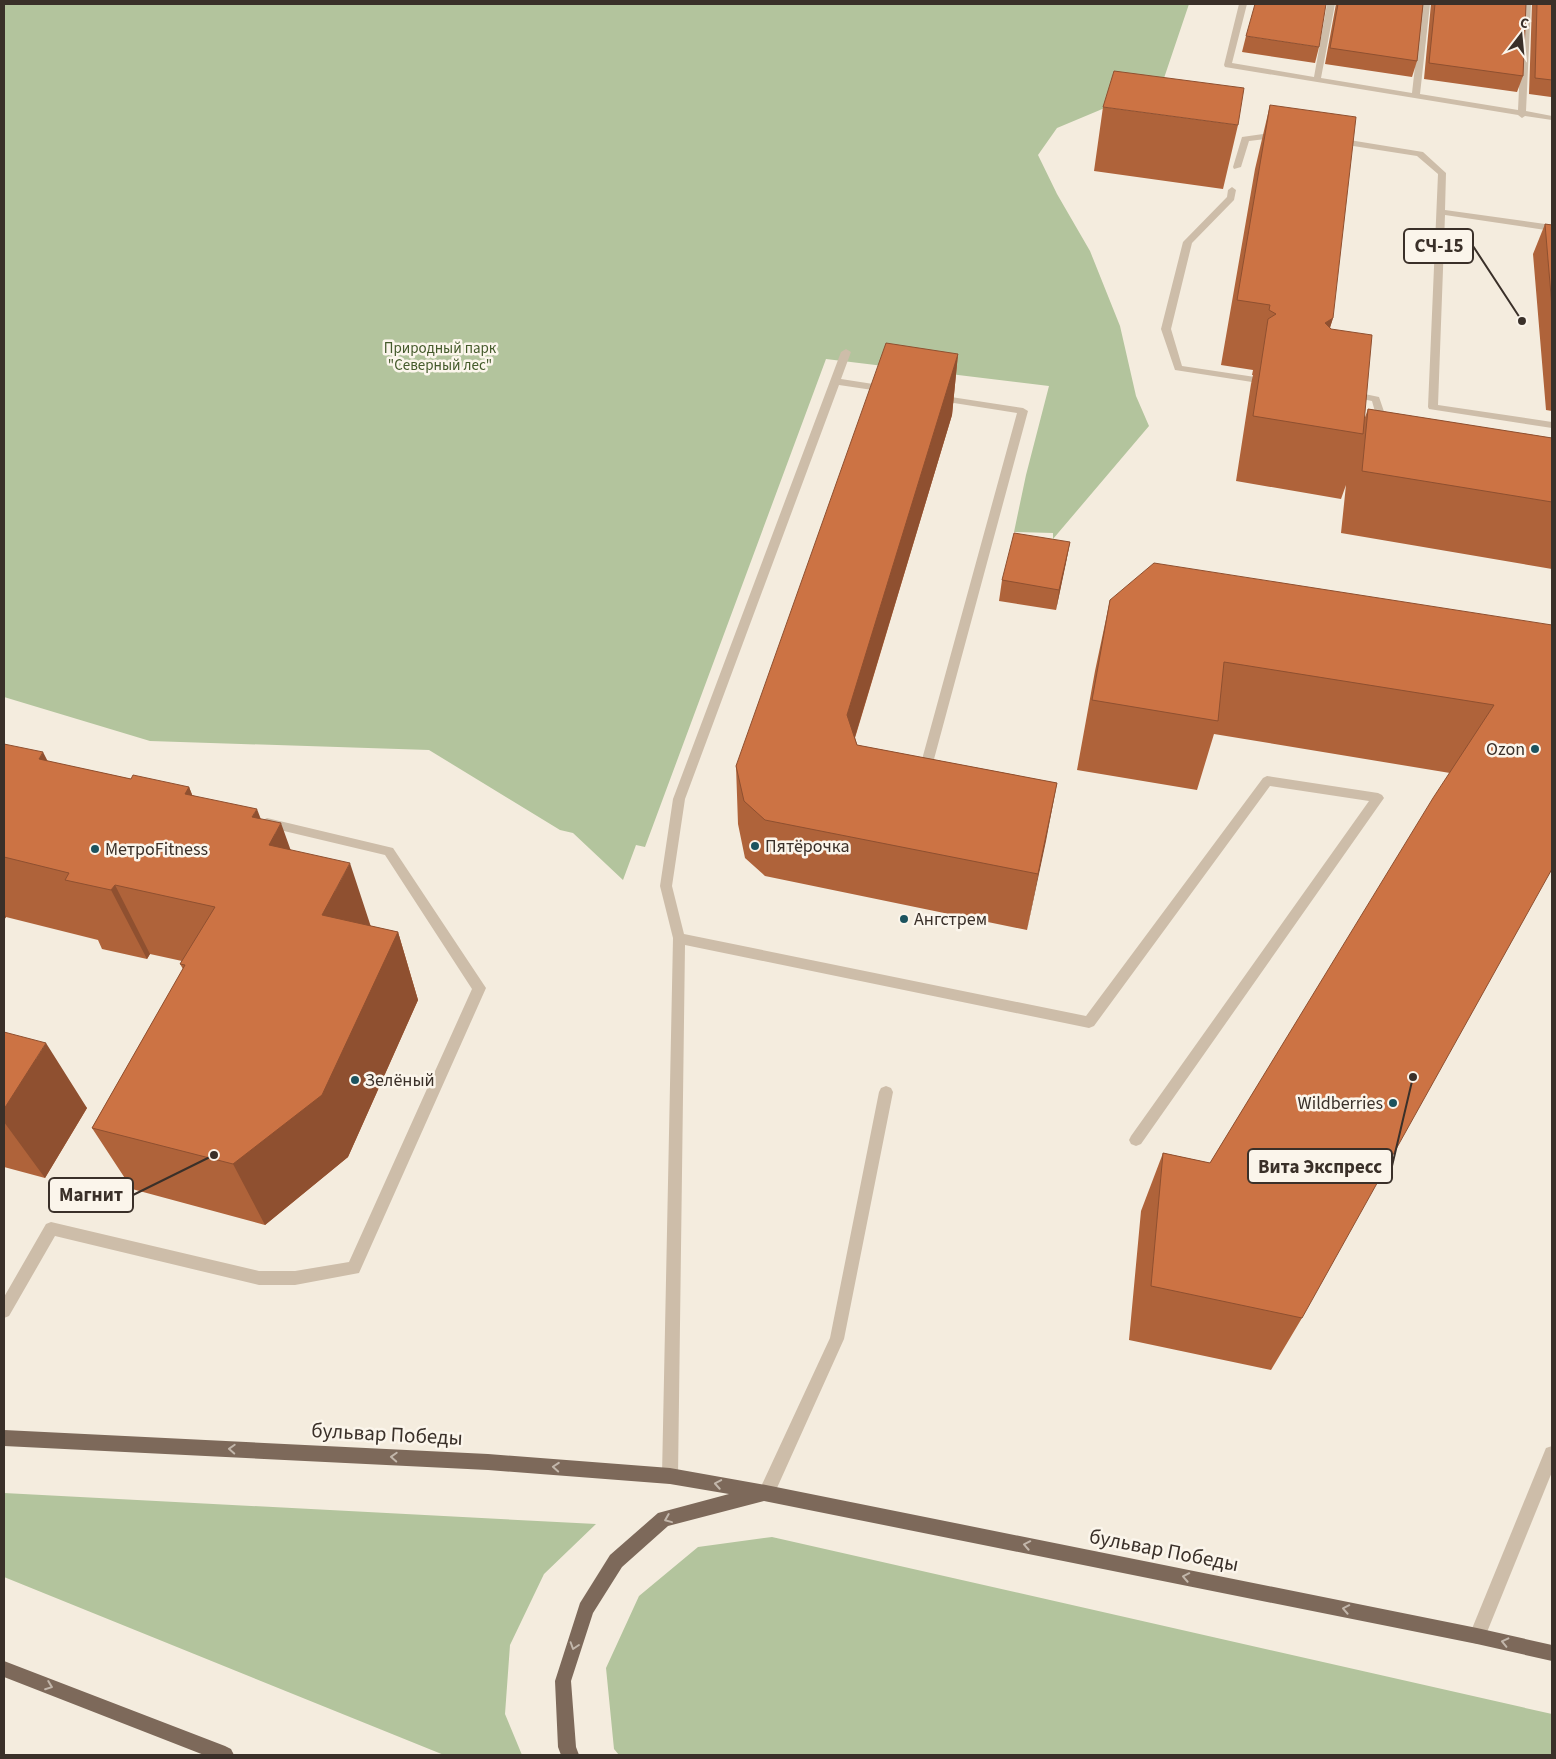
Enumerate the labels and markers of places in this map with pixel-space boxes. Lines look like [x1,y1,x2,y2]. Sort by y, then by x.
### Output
callout: СЧ-15 [1404,229,1473,263]
place label: Ozon [1486,737,1525,762]
marker: Ozon [1529,743,1541,755]
place label: Пятёрочка [765,834,850,859]
place label: МетроFitness [105,837,208,862]
marker: Пятёрочка [749,840,761,852]
marker: МетроFitness [89,843,101,855]
place label: Ангстрем [914,907,987,932]
marker: Ангстрем [898,913,910,925]
place label: Зелёный [365,1068,435,1093]
marker: Зелёный [349,1074,361,1086]
place label: Wildberries [1298,1091,1383,1116]
marker: Wildberries [1387,1097,1399,1109]
callout: Вита Экспресс [1248,1149,1392,1183]
callout: Магнит [49,1178,133,1212]

